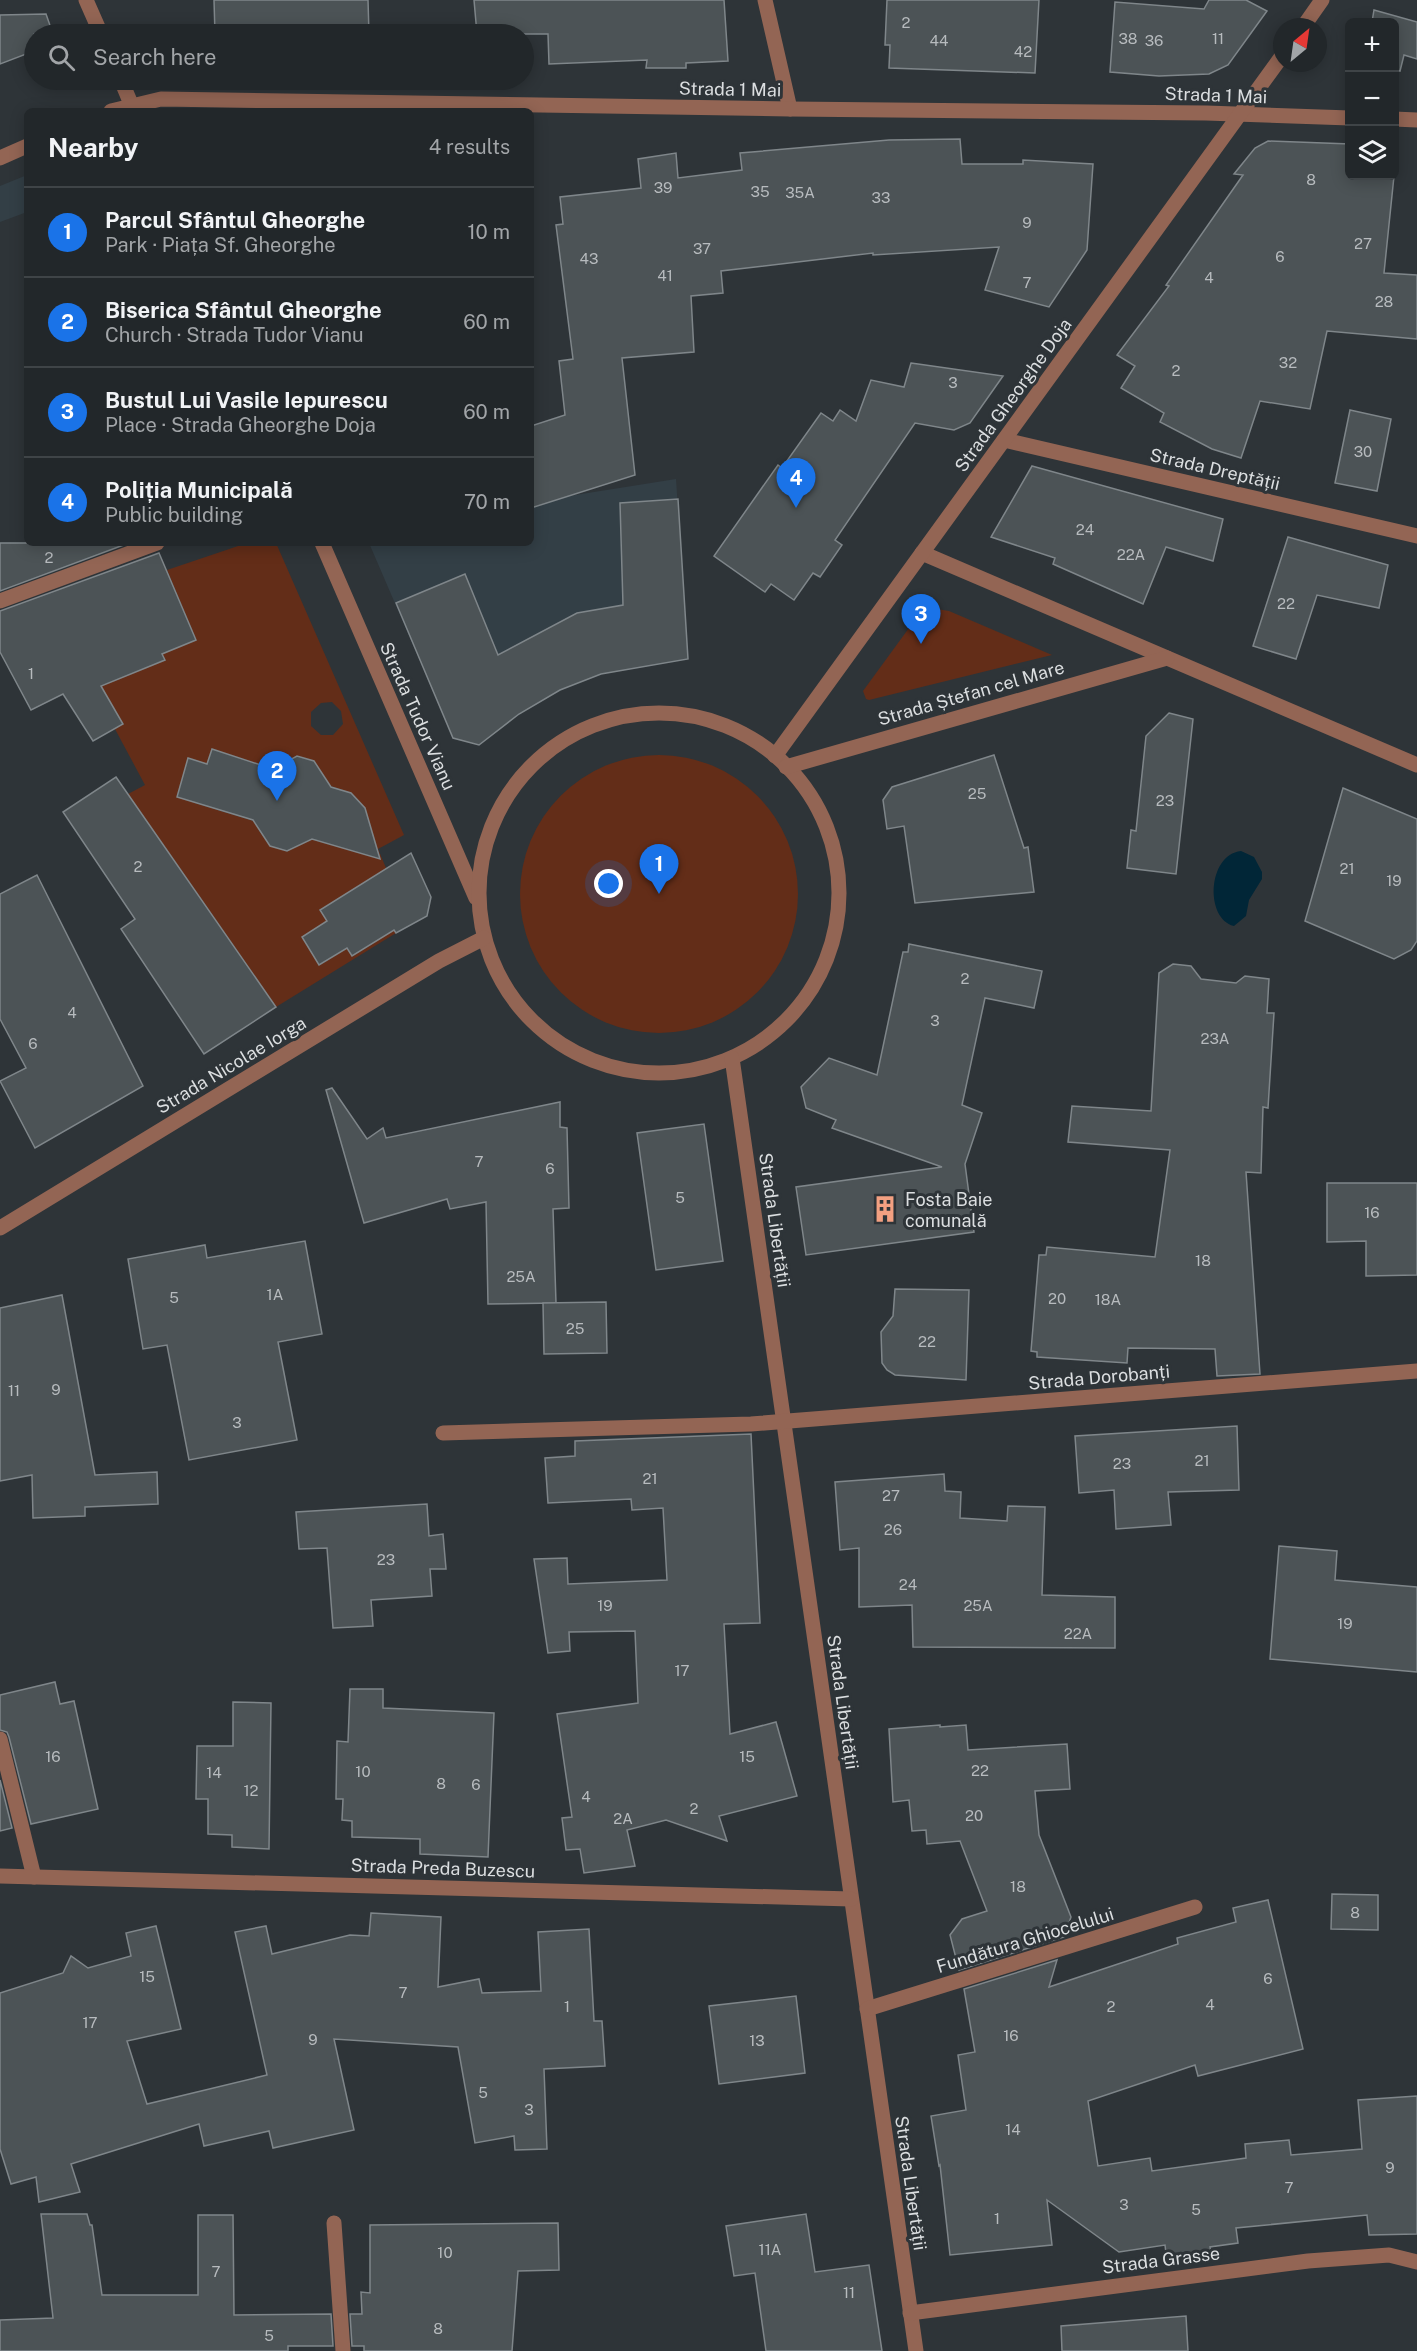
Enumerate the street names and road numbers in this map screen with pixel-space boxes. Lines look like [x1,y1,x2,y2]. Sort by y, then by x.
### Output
street label: Strada 1 Mai [679,78,781,100]
street label: Strada 1 Mai [1164,83,1268,107]
street label: Strada Gheorghe Doja [950,314,1076,476]
street label: Strada Dreptății [1148,444,1282,494]
street label: Strada Tudor Vianu [376,639,460,793]
street label: Strada Ștefan cel Mare [875,656,1067,730]
street label: Strada Nicolae Iorga [152,1012,310,1118]
street label: Strada Libertății [755,1151,795,1289]
street label: Strada Dorobanți [1027,1360,1171,1394]
street label: Strada Libertății [823,1633,863,1771]
street label: Strada Preda Buzescu [350,1854,536,1882]
street label: Fundătura Ghiocelului [934,1903,1116,1977]
street label: Strada Libertății [891,2114,931,2252]
street label: Strada Grasse [1101,2242,1221,2278]

